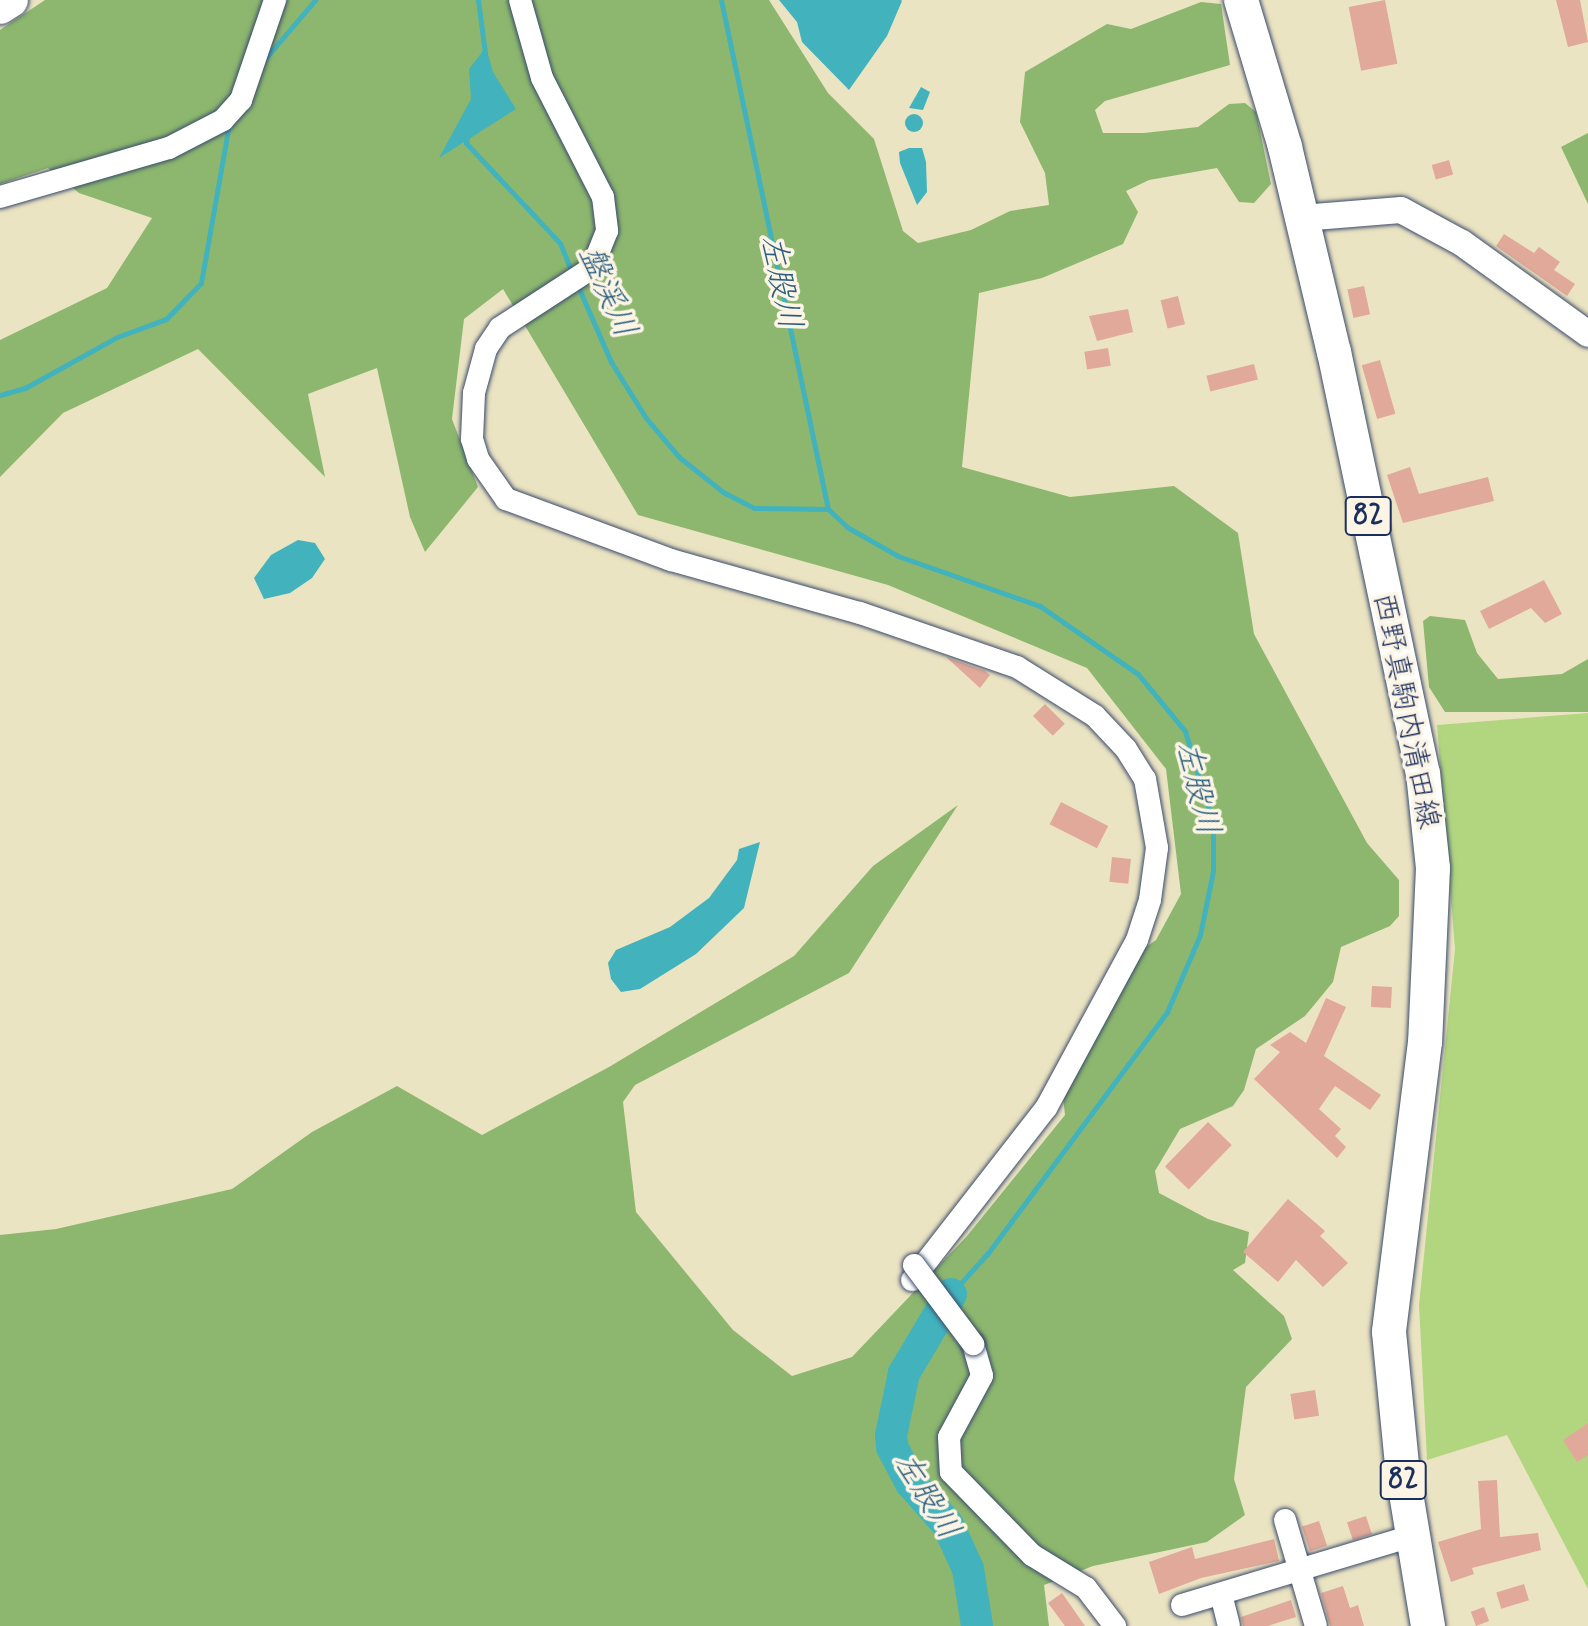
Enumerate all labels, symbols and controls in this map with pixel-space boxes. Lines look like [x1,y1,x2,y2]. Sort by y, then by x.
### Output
water label: 左股川 [751,231,809,333]
water label: 盤渓川 [570,240,644,344]
road number: 82 [1344,492,1392,540]
street label: 西野真駒内清田線 [1364,590,1446,832]
water label: 左股川 [1167,737,1227,839]
water label: 左股川 [884,1445,968,1547]
road number: 82 [1379,1456,1427,1504]

